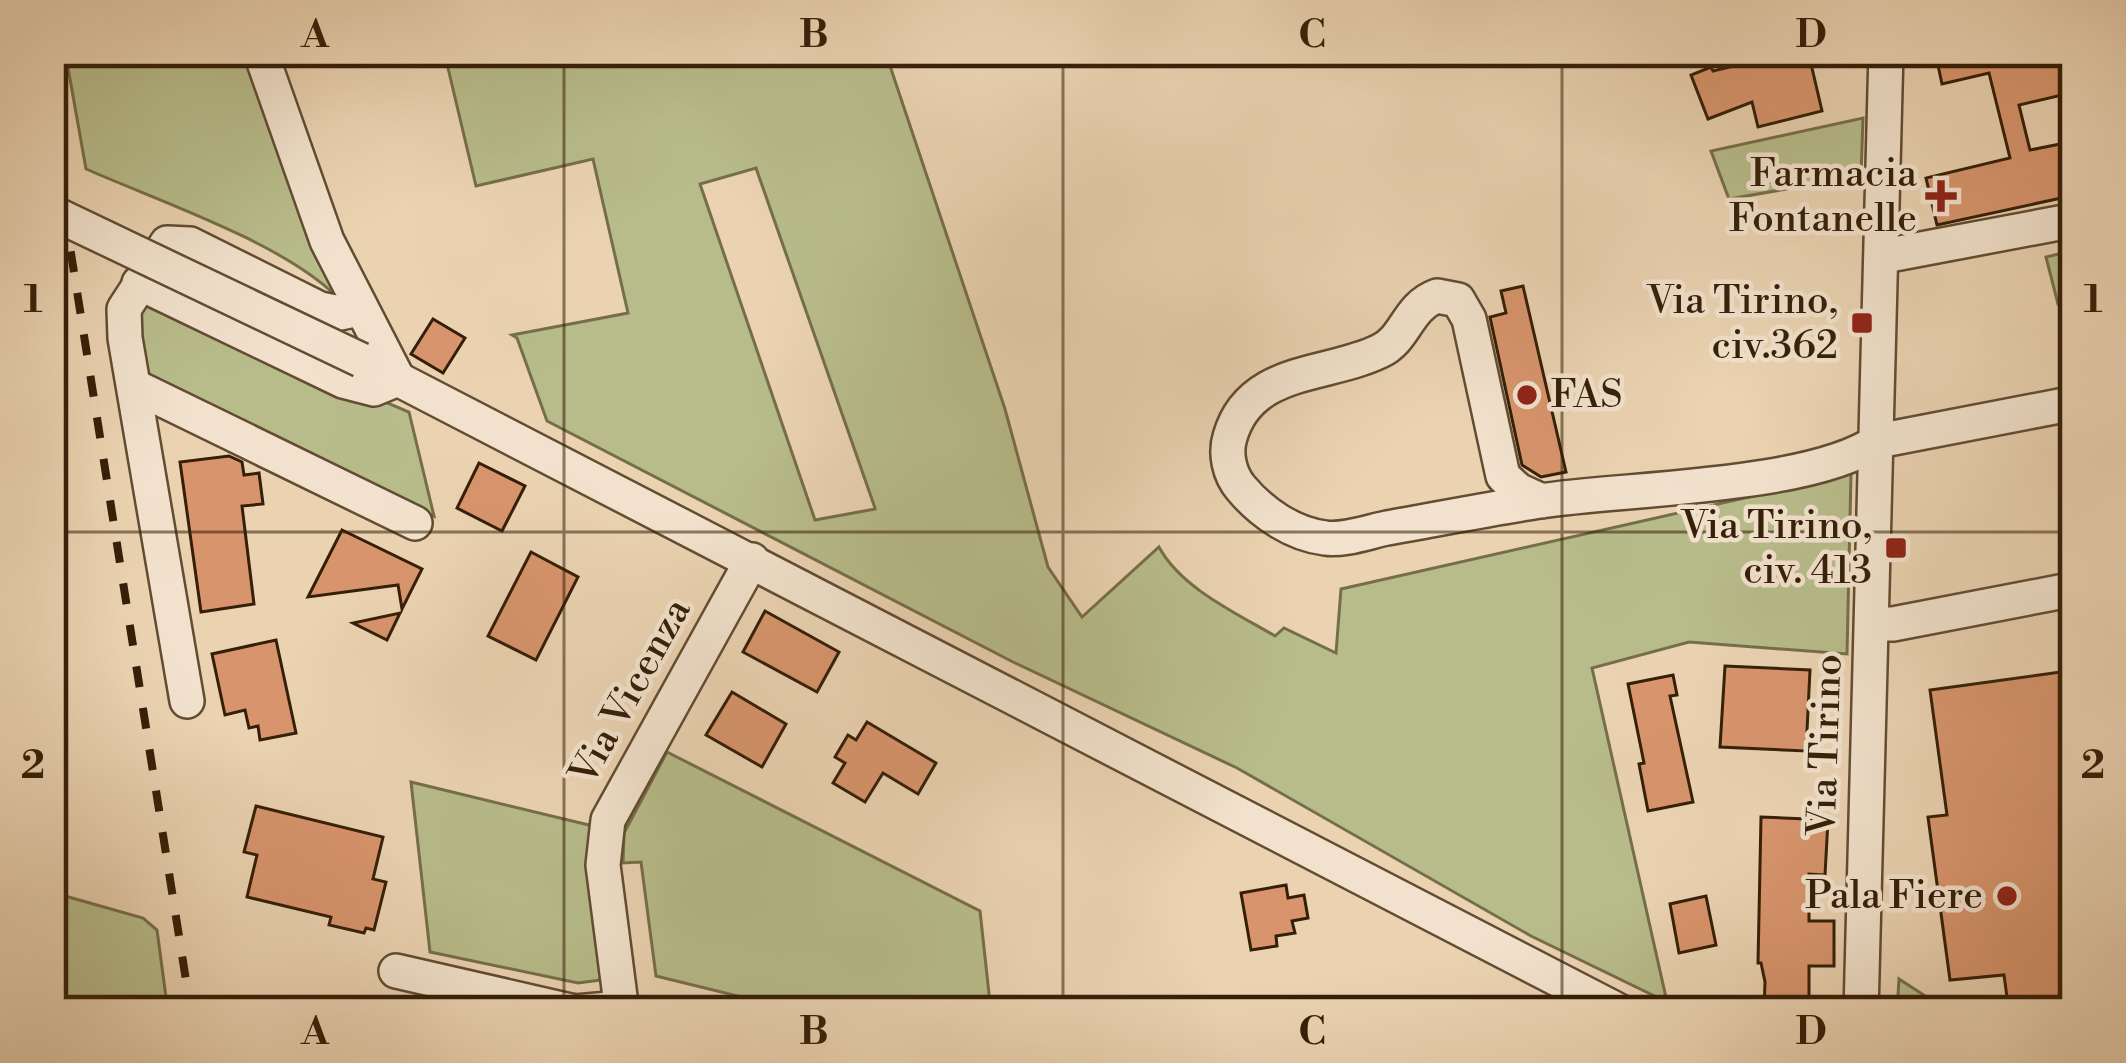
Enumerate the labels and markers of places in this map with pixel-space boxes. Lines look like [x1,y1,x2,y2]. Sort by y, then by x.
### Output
place label: Farmacia Fontanelle [1729,150,1917,244]
marker: Farmacia Fontanelle [1928,183,1954,209]
place label: Via Tirino, civ.362 [1646,277,1838,371]
marker: Via Tirino, civ.362 [1849,310,1875,336]
place label: FAS [1551,371,1623,420]
marker: FAS [1514,382,1540,408]
place label: Via Tirino, civ. 413 [1680,502,1872,596]
marker: Via Tirino, civ. 413 [1883,535,1909,561]
place label: Pala Fiere [1805,872,1983,921]
marker: Pala Fiere [1994,883,2020,909]

